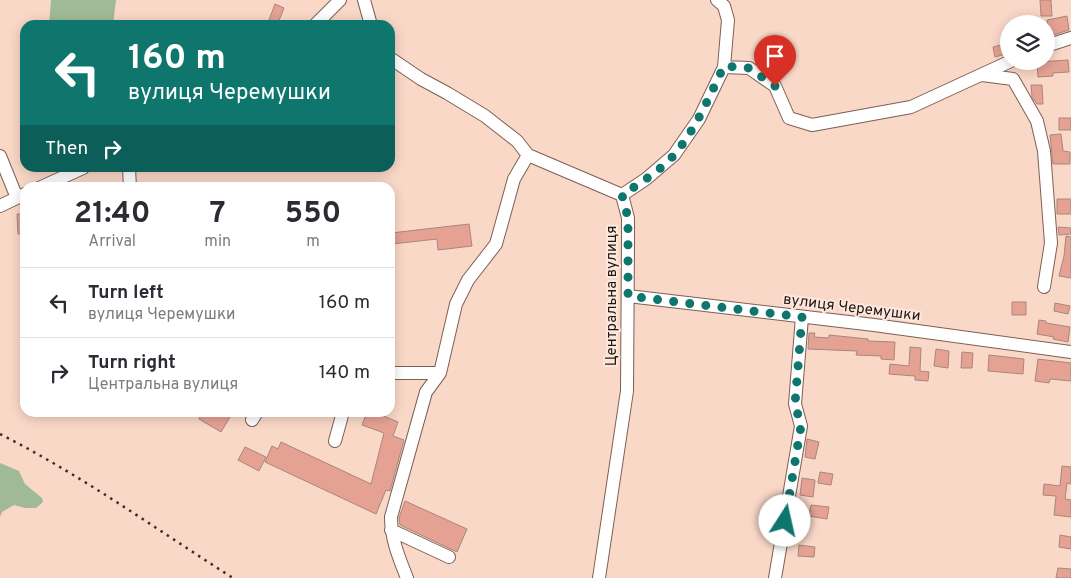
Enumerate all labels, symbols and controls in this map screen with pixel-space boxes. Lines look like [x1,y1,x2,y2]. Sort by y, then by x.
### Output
map controls [1000,15,1055,70]
button: layers [1000,15,1055,70]
pin [754,35,796,86]
text: 160 m [128,37,226,81]
icon: left [45,40,110,105]
icon: arrive [761,42,789,70]
text: вулиця Черемушки [128,80,331,107]
icon: right [98,135,126,163]
text: Then [45,137,88,161]
text: 21:40 [74,196,150,233]
text: 7 [210,196,226,233]
text: 550 [285,196,341,233]
street label: Центральна вулиця [603,226,622,366]
text: Arrival [88,232,136,252]
text: min [204,232,231,252]
text: m [306,232,320,252]
text: Turn left [88,281,164,305]
icon: left [45,289,73,317]
text: 160 m [319,291,370,315]
street label: вулиця Черемушки [782,291,922,326]
text: вулиця Черемушки [88,305,236,325]
text: Turn right [88,351,176,375]
icon: right [45,359,73,387]
text: 140 m [319,361,370,385]
text: Центральна вулиця [88,375,238,395]
position arrow [758,494,810,546]

